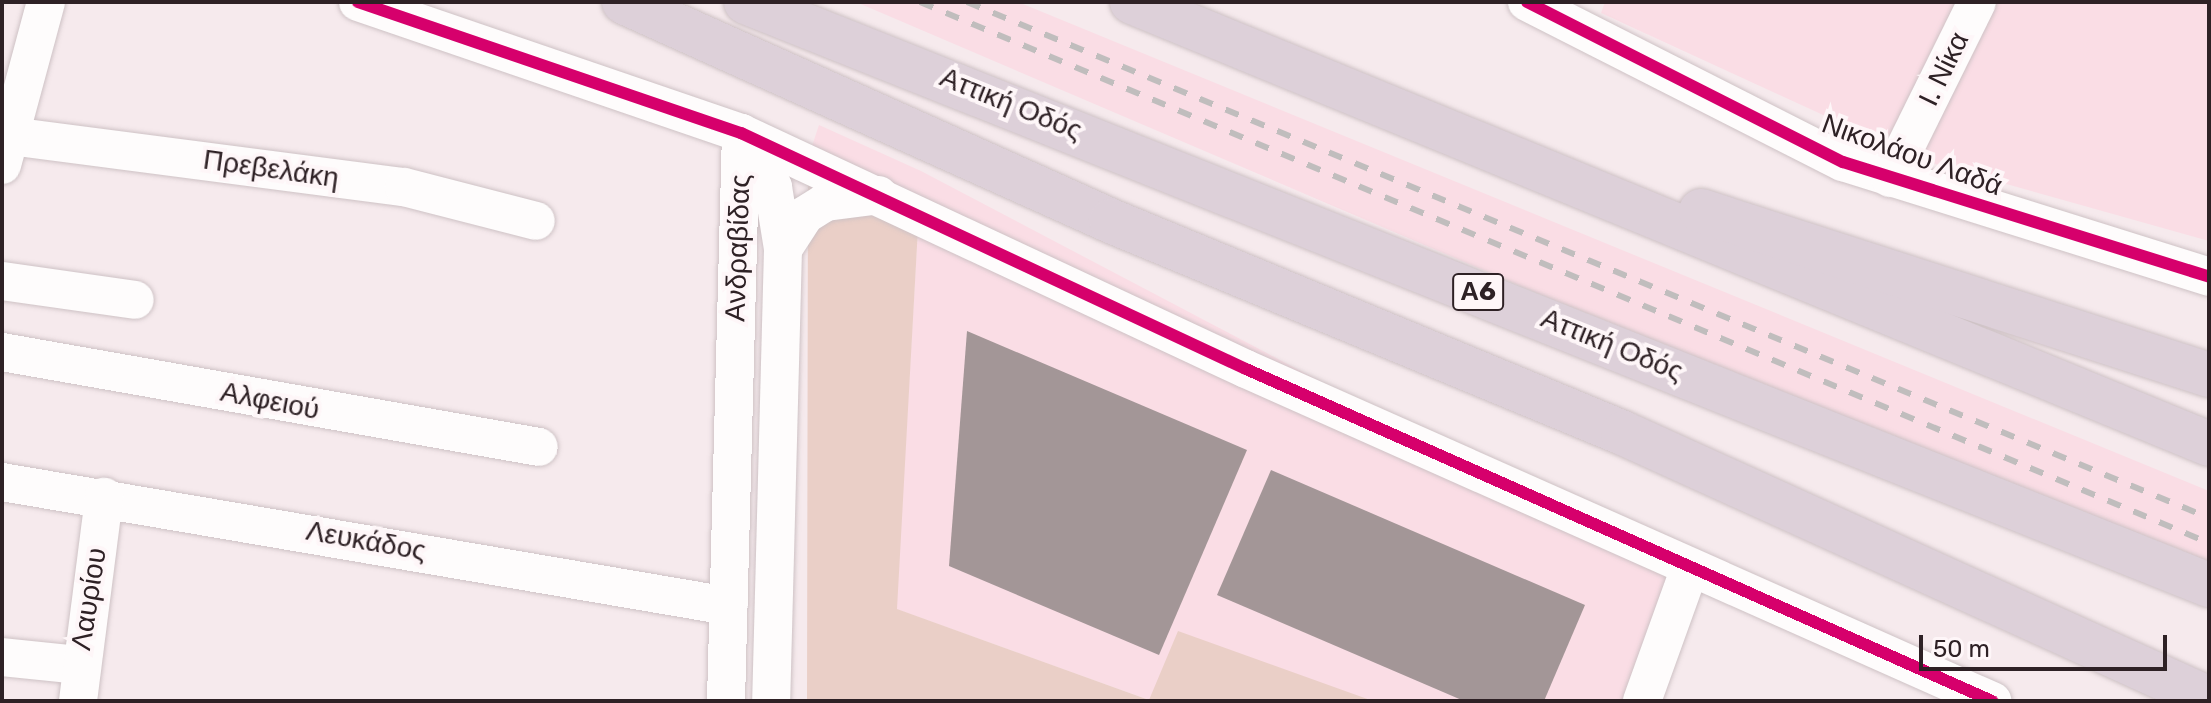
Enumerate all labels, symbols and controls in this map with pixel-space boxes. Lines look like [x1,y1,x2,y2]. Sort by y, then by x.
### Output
street label: Ι. Νίκα [1912,27,1976,111]
street label: Αττική Οδός [935,60,1087,148]
street label: Νικολάου Λαδά [1817,107,2007,203]
street label: Πρεβελάκη [201,143,341,195]
street label: Ανδραβίδας [719,174,757,322]
road number: Α6 [1452,270,1504,314]
street label: Αττική Οδός [1536,301,1688,389]
street label: Αλφειού [218,375,322,427]
street label: Λευκάδος [304,514,428,568]
street label: Λαυρίου [64,545,114,653]
scale bar [1923,619,2171,669]
text: 50 m [1933,635,1990,663]

